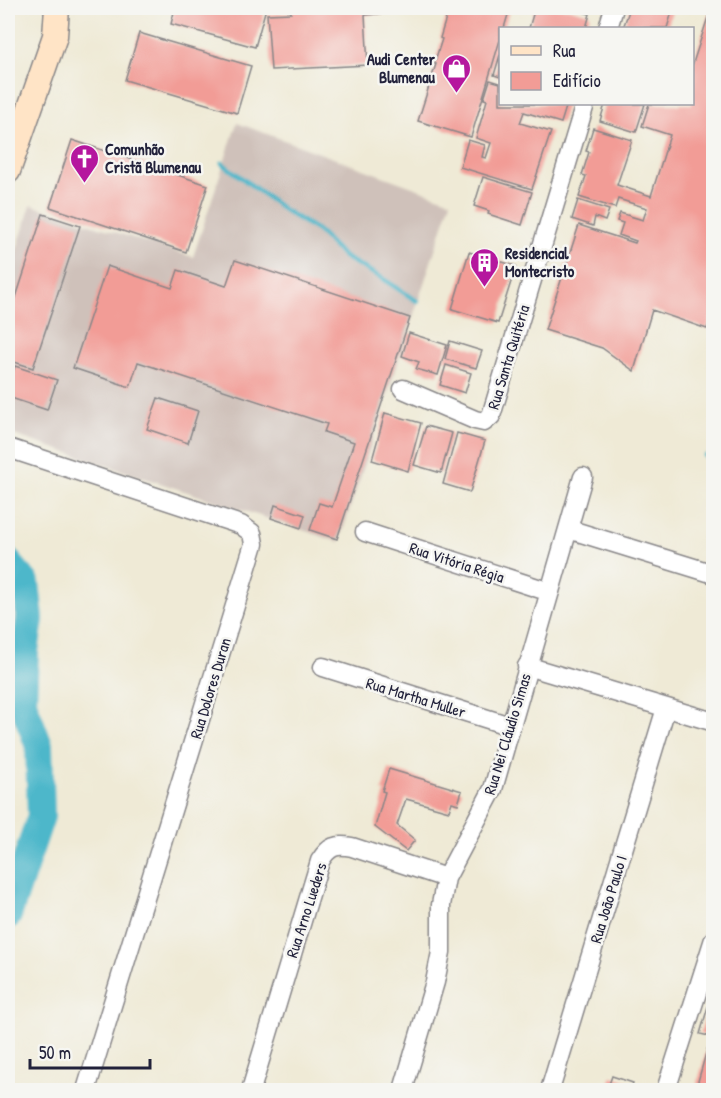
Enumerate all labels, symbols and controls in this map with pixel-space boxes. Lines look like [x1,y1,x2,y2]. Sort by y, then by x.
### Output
legend [499,27,694,105]
text: Rua [553,38,575,63]
place label: Audi Center Blumenau [367,48,436,88]
shop icon: Audi Center Blumenau [440,52,472,94]
text: Edifício [553,68,601,93]
place label: Comunhão Cristã Blumenau [105,138,202,178]
church icon: Comunhão Cristã Blumenau [68,142,100,184]
place label: Residencial Montecristo [505,242,575,282]
building icon: Residencial Montecristo [468,246,500,288]
street label: Rua Santa Quitéria [482,302,534,412]
street label: Rua Vitória Régia [407,536,507,588]
street label: Rua Dolores Duran [184,635,236,741]
street label: Rua Martha Muller [363,671,469,723]
street label: Rua Nei Cláudio Simas [478,671,536,797]
street label: Rua João Paulo I [584,852,632,946]
street label: Rua Arno Lueders [280,860,332,960]
scale bar [30,1032,150,1070]
text: 50 m [39,1040,71,1065]

